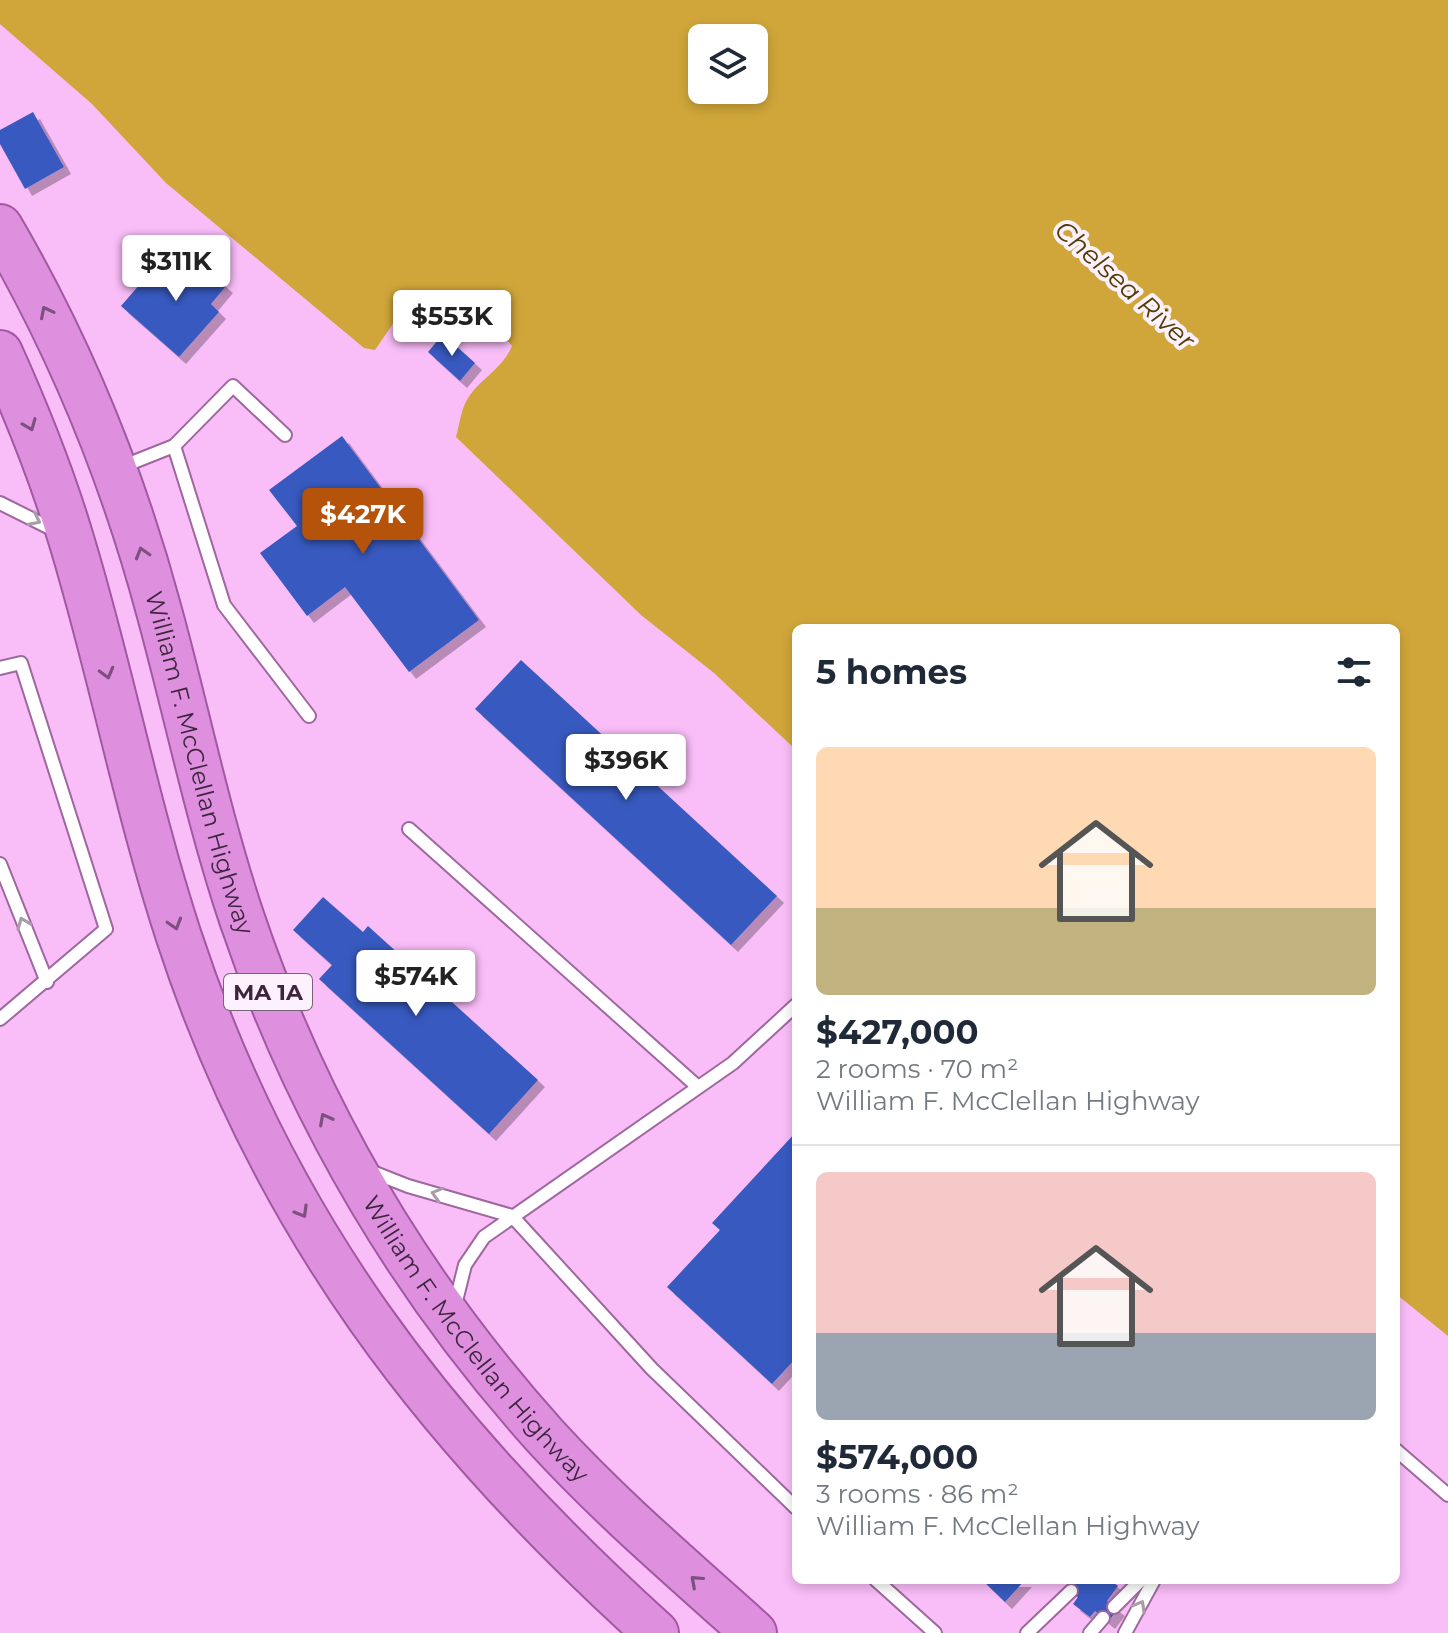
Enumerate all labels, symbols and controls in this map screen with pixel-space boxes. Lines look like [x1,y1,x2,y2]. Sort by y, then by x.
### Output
map controls [688,24,768,104]
button: layers [688,24,768,104]
water label: Chelsea River [1048,214,1202,357]
pin: $311K [120,235,232,303]
text: $311K [140,245,212,277]
pin: $553K [396,290,508,358]
text: $553K [411,300,493,332]
one-way arrow [40,306,55,321]
one-way arrow [20,417,37,431]
pin: $427K [307,488,419,556]
text: $427K [320,498,406,530]
one-way arrow [27,511,42,526]
one-way arrow [135,547,151,561]
street label: William F. McClellan Highway [140,588,261,938]
icon: filters [1332,650,1376,694]
text: 5 homes [816,651,967,693]
one-way arrow [97,666,114,679]
pin: $396K [570,734,682,802]
text: $396K [584,744,668,776]
icon: home [1024,799,1168,943]
one-way arrow [166,916,182,930]
one-way arrow [17,917,33,931]
pin: $574K [360,950,472,1018]
text: $574K [374,960,458,992]
road number: MA 1A [224,974,312,1010]
text: $427,000 [816,1011,979,1053]
text: 2 rooms · 70 m² [816,1053,1018,1085]
text: William F. McClellan Highway [816,1085,1200,1117]
one-way arrow [320,1113,335,1127]
one-way arrow [431,1187,445,1203]
street label: William F. McClellan Highway [357,1190,595,1488]
one-way arrow [292,1204,308,1218]
icon: home [1024,1224,1168,1368]
text: $574,000 [816,1436,978,1478]
text: 3 rooms · 86 m² [816,1478,1019,1510]
text: William F. McClellan Highway [816,1510,1200,1542]
one-way arrow [690,1576,705,1591]
one-way arrow [1130,1600,1145,1615]

